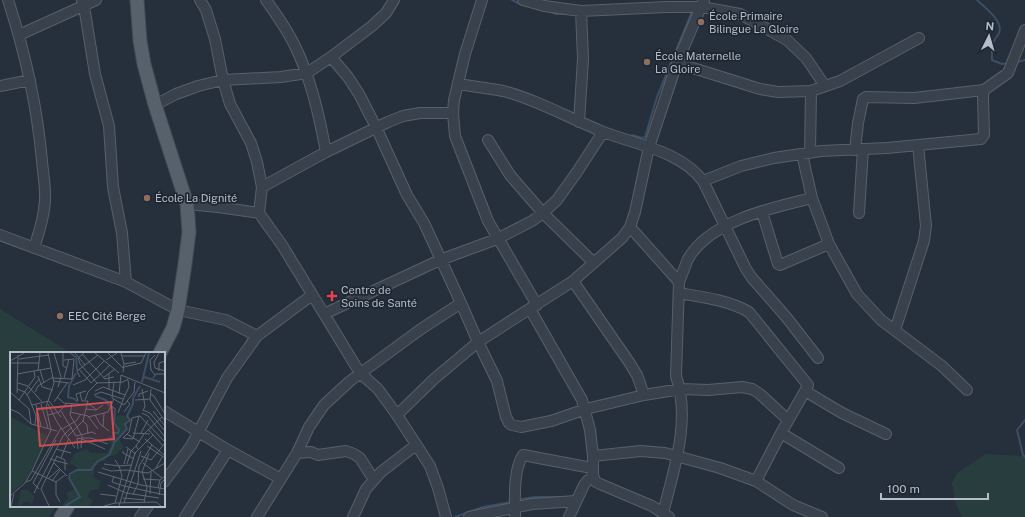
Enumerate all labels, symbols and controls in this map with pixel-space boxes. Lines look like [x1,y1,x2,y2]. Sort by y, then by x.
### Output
place label: École Primaire Bilingue La Gloire [709,9,799,35]
north arrow [969,16,1009,56]
marker: École Primaire Bilingue La Gloire [696,17,706,27]
text: N [985,20,995,32]
place label: École Maternelle La Gloire [655,49,741,75]
marker: École Maternelle La Gloire [642,57,652,67]
place label: École La Dignité [155,191,237,204]
marker: École La Dignité [142,193,152,203]
place label: Centre de Soins de Santé [341,284,417,309]
marker: Centre de Soins de Santé [326,290,338,302]
place label: EEC Cité Berge [68,310,146,322]
marker: EEC Cité Berge [55,311,65,321]
inset map [10,352,165,507]
scale bar [881,475,988,501]
text: 100 m [887,482,920,496]

